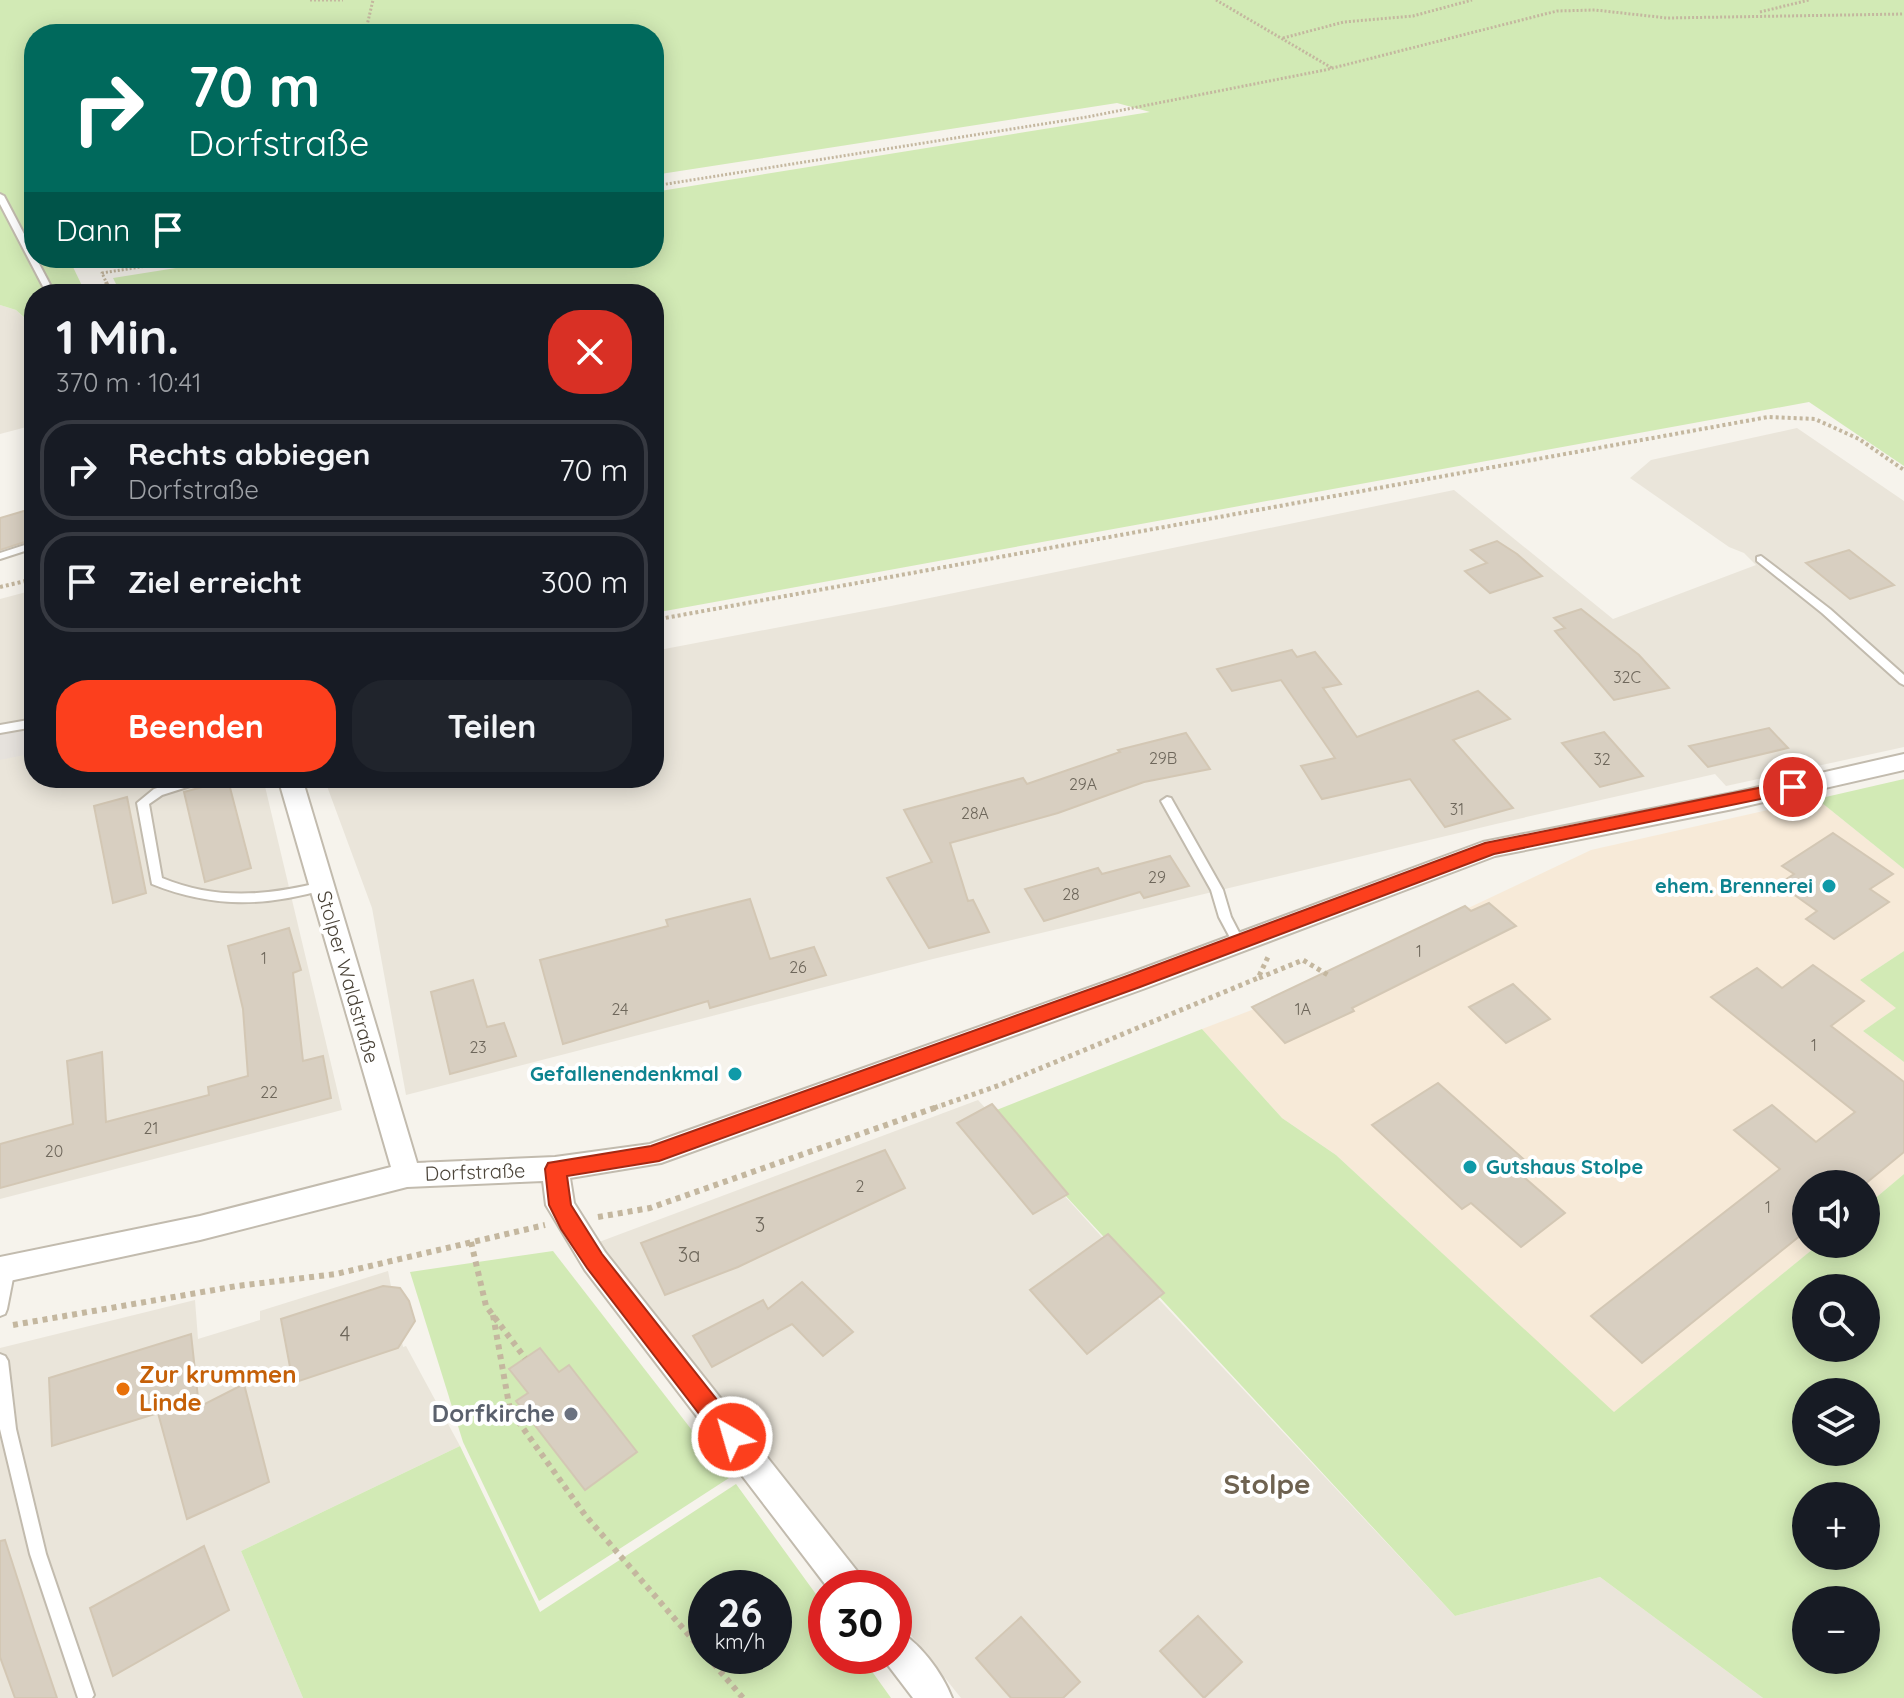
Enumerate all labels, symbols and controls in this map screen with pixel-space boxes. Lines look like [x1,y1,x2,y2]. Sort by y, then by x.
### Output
text: 70 m [188,51,320,121]
icon: right [56,56,160,160]
text: Dorfstraße [188,120,369,165]
icon: arrive [146,208,190,252]
text: Dann [56,211,130,249]
text: 1 Min. [56,306,179,366]
button: close [548,310,632,394]
text: 370 m · 10:41 [56,366,202,399]
text: Rechts abbiegen [128,435,370,473]
icon: right [60,448,104,492]
text: 70 m [559,451,628,489]
text: Dorfstraße [128,473,259,506]
icon: arrive [60,560,104,604]
text: Ziel erreicht [128,563,302,601]
text: 300 m [541,563,628,601]
house number: 32C [1613,667,1641,687]
button: Beenden [56,680,336,772]
button: Teilen [352,680,632,772]
house number: 29B [1149,748,1177,768]
house number: 32 [1593,749,1611,769]
pin [1759,753,1827,821]
icon: arrive [1771,765,1815,809]
house number: 29A [1069,774,1097,794]
house number: 31 [1450,799,1464,819]
house number: 28A [961,803,989,823]
house number: 29 [1148,867,1166,887]
place label: ehem. Brennerei [1655,873,1813,898]
marker: ehem. Brennerei [1820,877,1838,895]
house number: 28 [1062,884,1080,904]
street label: Stolper Waldstraße [312,888,385,1066]
house number: 1 [1416,941,1422,961]
house number: 1 [261,948,267,968]
house number: 26 [789,957,807,977]
house number: 24 [611,999,629,1019]
house number: 1A [1295,999,1311,1019]
house number: 1 [1811,1035,1817,1055]
house number: 23 [469,1037,487,1057]
place label: Gefallenendenkmal [530,1061,719,1086]
marker: Gefallenendenkmal [726,1065,744,1083]
house number: 22 [260,1082,278,1102]
house number: 21 [144,1118,158,1138]
house number: 20 [45,1141,63,1161]
place label: Gutshaus Stolpe [1486,1154,1643,1179]
street label: Dorfstraße [424,1157,526,1186]
marker: Gutshaus Stolpe [1461,1158,1479,1176]
map controls [1792,1170,1880,1674]
button: sound [1792,1170,1880,1258]
house number: 2 [856,1176,865,1196]
house number: 1 [1765,1197,1771,1217]
house number: 3 [755,1212,765,1237]
house number: 3a [678,1242,700,1267]
button: search [1792,1274,1880,1362]
house number: 4 [340,1321,350,1346]
place label: Zur krummen Linde [139,1359,297,1417]
button: layers [1792,1378,1880,1466]
marker: Zur krummen Linde [114,1380,132,1398]
position arrow [690,1395,774,1479]
place label: Dorfkirche [432,1398,555,1428]
marker: Dorfkirche [562,1405,580,1423]
district label: Stolpe [1223,1466,1311,1501]
button: + [1792,1482,1880,1570]
speed limit sign: 30 [808,1570,912,1674]
button: − [1792,1586,1880,1674]
text: 26 [718,1587,762,1637]
text: km/h [715,1629,765,1654]

